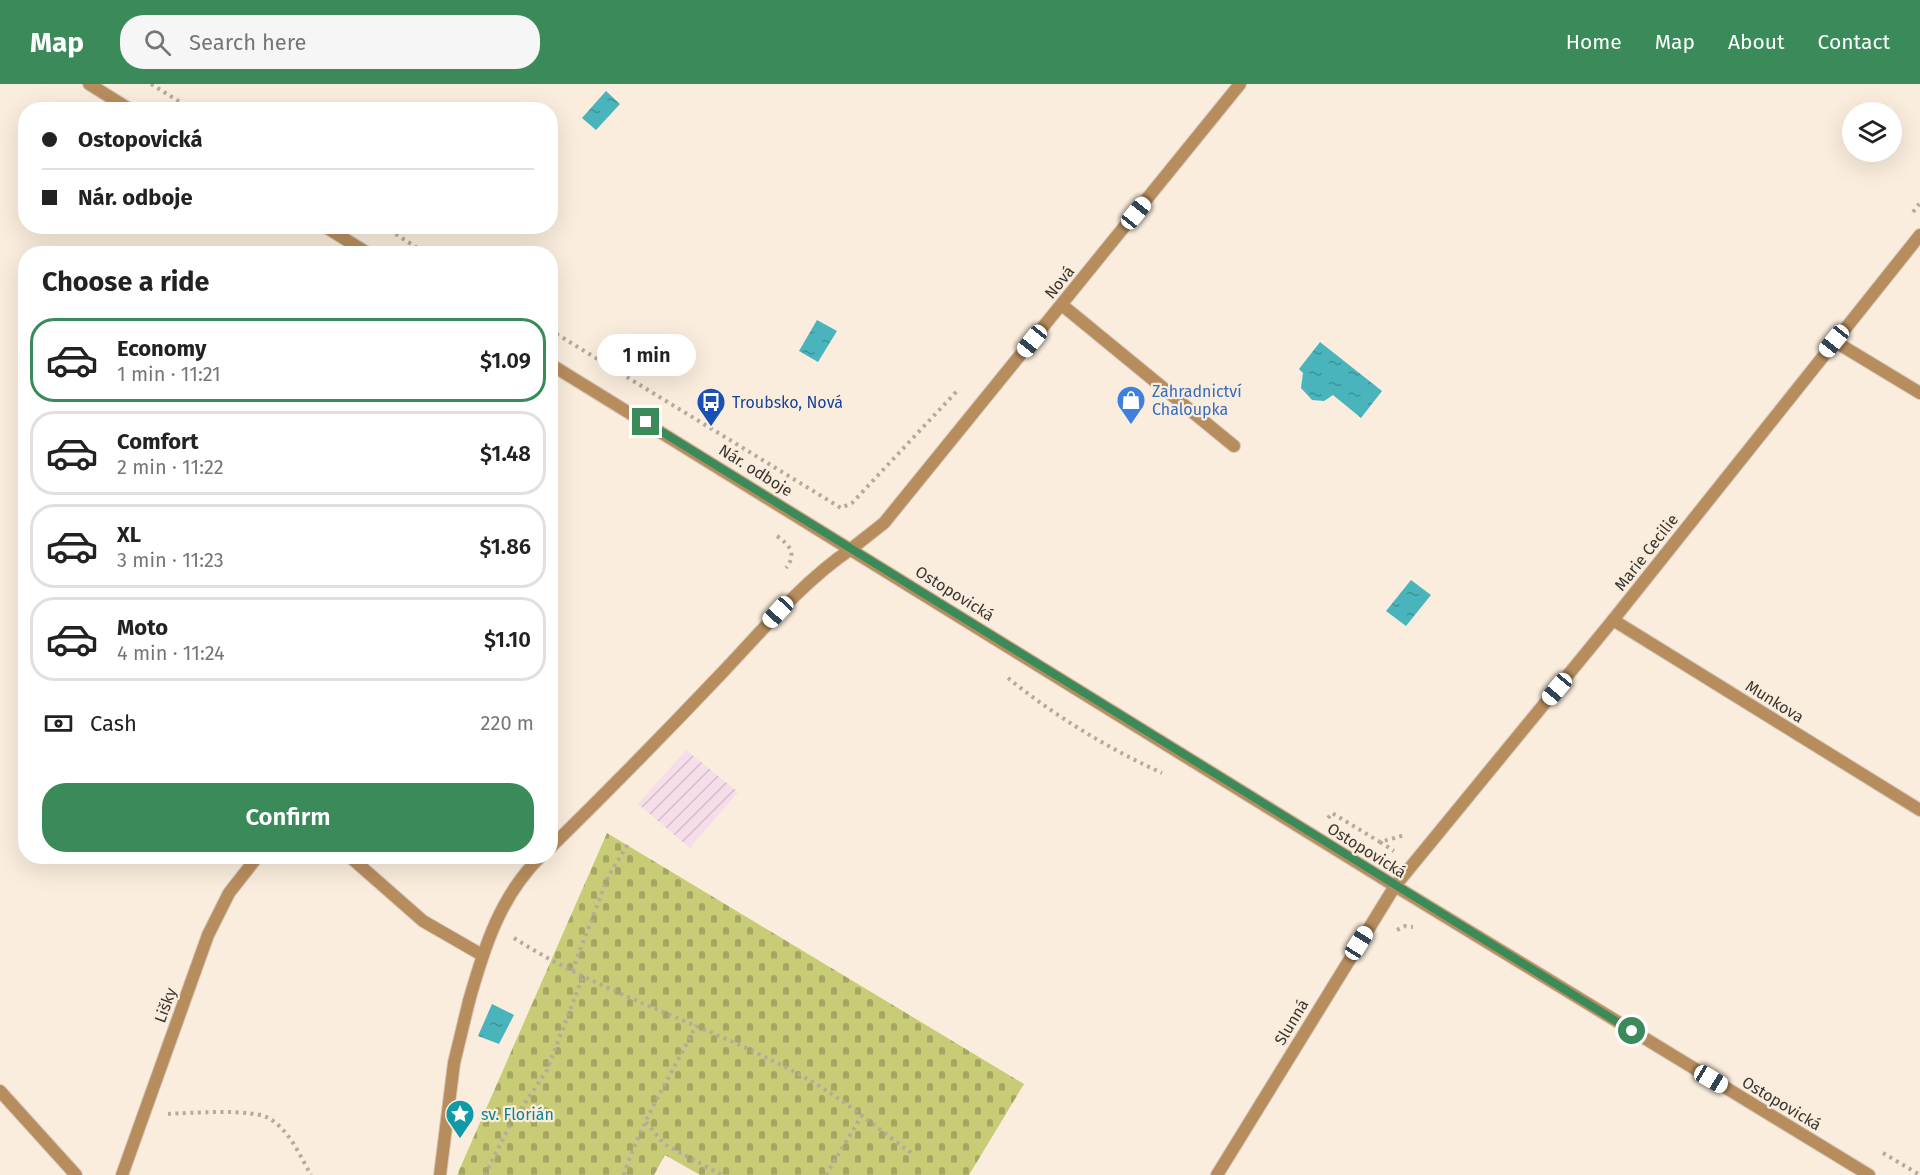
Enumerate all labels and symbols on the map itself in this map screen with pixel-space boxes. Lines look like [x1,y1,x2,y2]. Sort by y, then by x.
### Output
car [1118,193,1154,233]
street label: Nová [1041,262,1078,302]
car [1014,321,1050,361]
car [1816,321,1852,361]
callout: 1 min [596,335,696,377]
place label: Zahradnictví Chaloupka [1152,382,1242,419]
shop icon: Zahradnictví Chaloupka [1115,384,1147,426]
bus stop icon: Troubsko, Nová [695,386,727,428]
place label: Troubsko, Nová [732,393,843,412]
route end [632,408,659,435]
street label: Nár. odboje [715,440,796,501]
street label: Marie Cecilie [1611,510,1682,595]
street label: Ostopovická [912,562,997,625]
car [759,593,797,631]
car [1539,669,1575,709]
street label: Munkova [1742,676,1807,727]
street label: Ostopovická [1324,819,1409,882]
car [1342,923,1376,963]
street label: Lišky [150,985,181,1025]
street label: Slunná [1270,996,1312,1049]
route start [1618,1017,1645,1044]
car [1691,1062,1731,1096]
street label: Ostopovická [1739,1072,1825,1134]
place icon: sv. Florián [444,1098,476,1140]
place label: sv. Florián [481,1105,554,1124]

